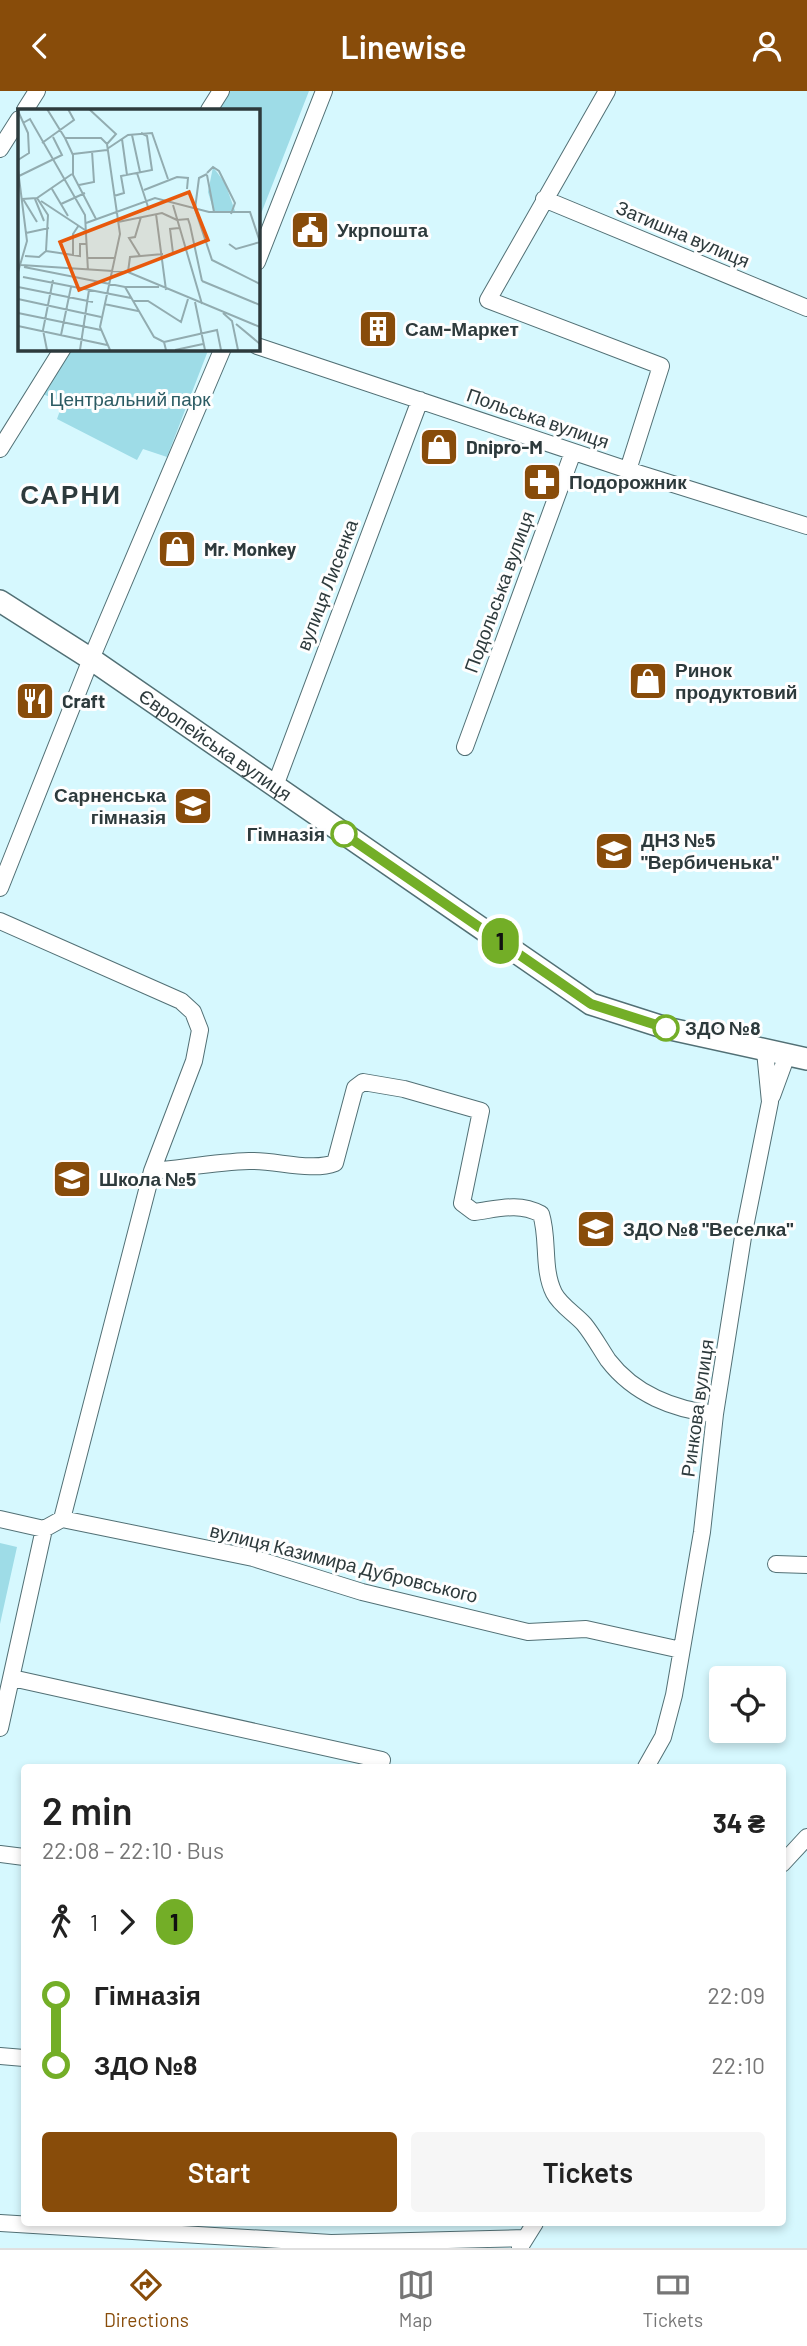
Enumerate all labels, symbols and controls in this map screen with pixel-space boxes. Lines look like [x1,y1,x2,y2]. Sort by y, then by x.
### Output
icon: back [21,27,59,65]
text: Linewise [341,27,466,65]
icon: person [748,27,786,65]
inset map [18,109,259,350]
street label: Затишна вулиця [613,195,753,272]
public building icon: Укрпошта [289,209,331,251]
place label: Укрпошта [337,218,428,241]
building icon: Сам-Маркет [357,308,399,350]
place label: Сам-Маркет [405,317,519,340]
street label: Польська вулиця [464,382,612,453]
park label: Центральний парк [49,387,211,410]
shop icon: Dnipro-M [418,426,460,468]
place label: Dnipro-M [466,435,543,458]
pharmacy icon: Подорожник [521,461,563,503]
place label: Подорожник [569,470,687,493]
district label: САРНИ [20,478,122,509]
street label: Подольська вулиця [459,508,538,676]
street label: вулиця Лисенка [291,516,362,654]
shop icon: Mr. Monkey [156,528,198,570]
place label: Mr. Monkey [204,537,297,560]
place label: Ринок продуктовий [675,658,798,703]
shop icon: Ринок продуктовий [627,660,669,702]
restaurant icon: Craft [14,680,56,722]
street label: Європейська вулиця [135,684,297,805]
place label: Craft [62,689,105,712]
place label: Сарненська гімназія [54,783,166,828]
school or university icon: Сарненська гімназія [172,785,214,827]
marker: Гімназія [331,821,357,847]
place label: Гімназія [247,822,325,845]
place label: ДНЗ №5 "Вербиченька" [641,828,779,873]
school or university icon: ДНЗ №5 "Вербиченька" [593,830,635,872]
line badge: 1 [477,918,523,964]
text: 1 [496,926,504,955]
marker: ЗДО №8 [653,1015,679,1041]
place label: ЗДО №8 [685,1016,760,1039]
school or university icon: Школа №5 [51,1158,93,1200]
place label: Школа №5 [99,1167,196,1190]
school or university icon: ЗДО №8 "Веселка" [575,1208,617,1250]
place label: ЗДО №8 "Веселка" [623,1217,793,1240]
street label: Ринкова вулиця [675,1338,718,1478]
street label: вулиця Казимира Дубровського [208,1518,480,1607]
map controls [709,1666,786,1743]
button: locate [709,1666,786,1743]
text: 2 min [42,1787,132,1833]
text: 34 ₴ [713,1807,765,1838]
text: 22:08 – 22:10 · Bus [42,1836,224,1864]
icon: walk [42,1903,80,1941]
icon: forward [108,1903,146,1941]
text: 1 [170,1907,179,1936]
text: 1 [90,1908,98,1936]
text: Гімназія [94,1979,201,2010]
text: 22:09 [708,1981,765,2009]
text: ЗДО №8 [94,2049,197,2080]
text: 22:10 [712,2051,765,2079]
button: Start [42,2132,397,2212]
button: Tickets [411,2132,765,2212]
tab: Directions [104,2266,189,2331]
tab: Map [397,2266,435,2331]
tab: Tickets [643,2266,703,2331]

